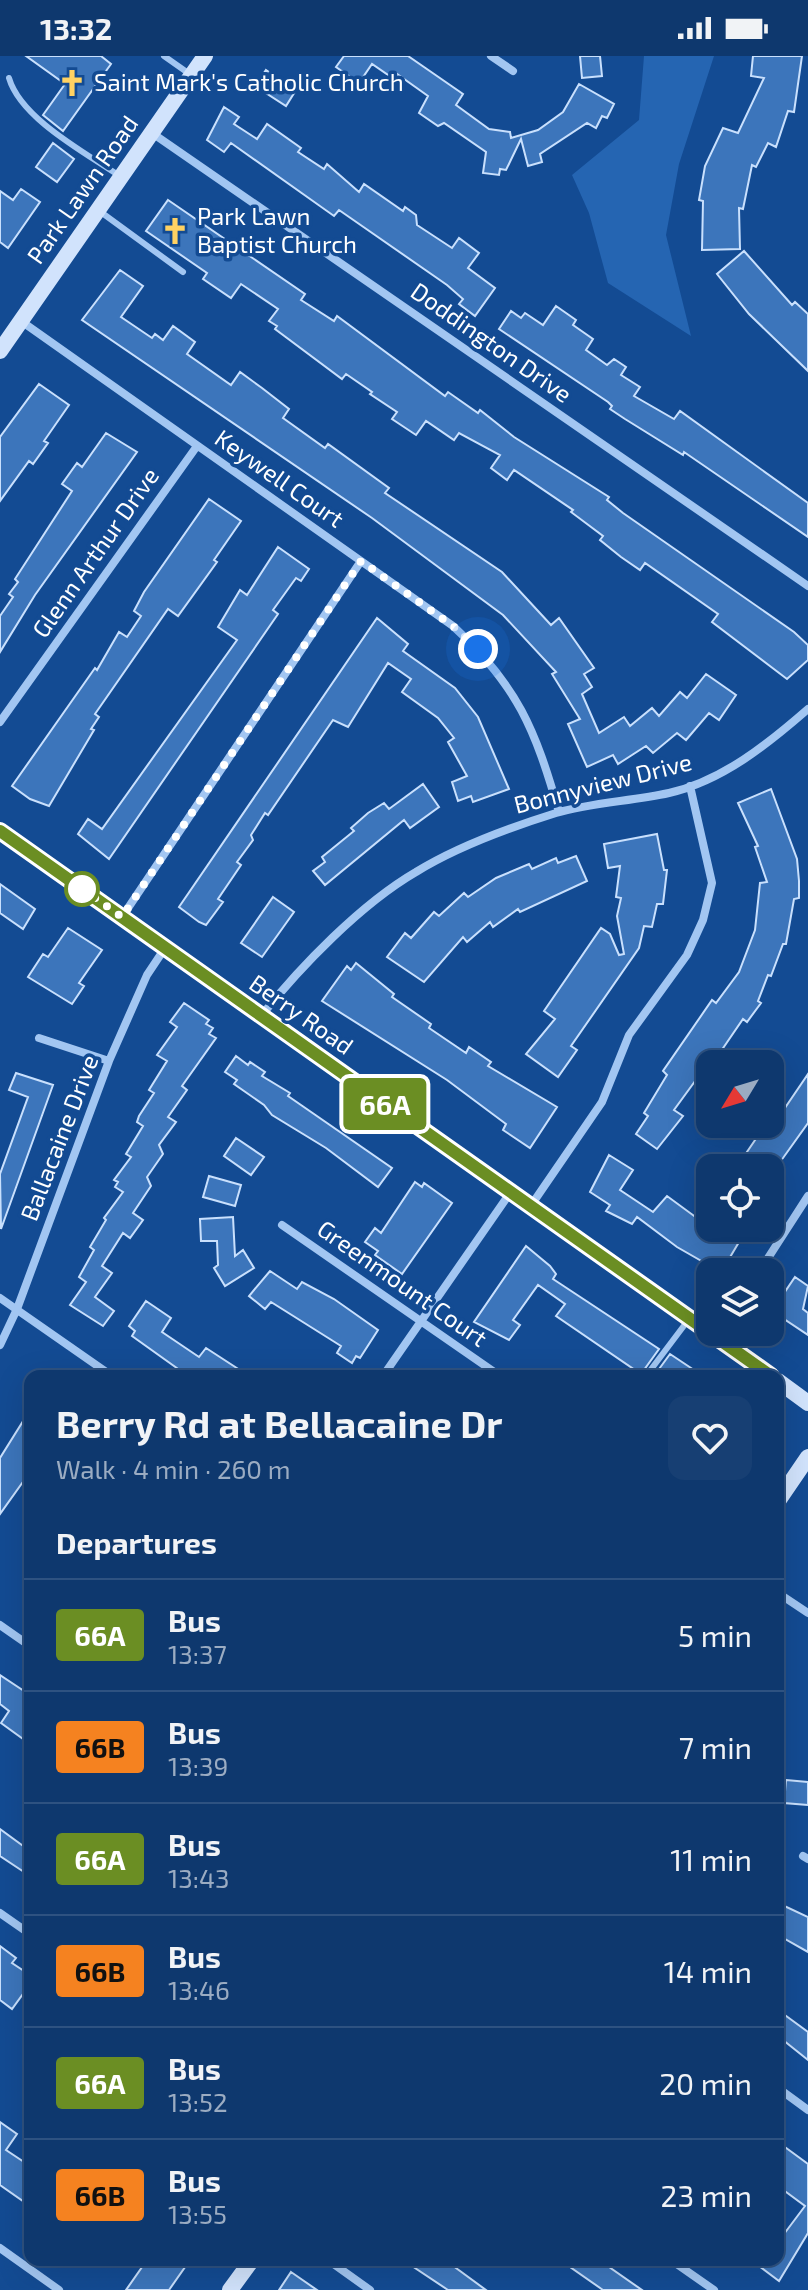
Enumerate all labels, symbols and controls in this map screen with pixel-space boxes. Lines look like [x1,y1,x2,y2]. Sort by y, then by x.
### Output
text: 13:32 [40,10,112,46]
place label: Saint Mark's Catholic Church [94,67,404,96]
church icon: Saint Mark's Catholic Church [57,68,87,98]
street label: Park Lawn Road [20,110,144,269]
place label: Park Lawn Baptist Church [197,201,357,258]
church icon: Park Lawn Baptist Church [160,216,190,246]
street label: Doddington Drive [406,276,578,408]
street label: Keywell Court [210,423,350,533]
street label: Glenn Arthur Drive [25,462,164,643]
your location [458,629,498,669]
street label: Bonnyview Drive [511,746,695,819]
unlabelled marker [65,872,99,906]
street label: Berry Road [244,968,359,1060]
street label: Ballacaine Drive [14,1050,104,1225]
north arrow [696,1050,784,1138]
map controls [696,1050,784,1346]
line badge: 66A [339,1078,431,1130]
text: 66A [359,1087,411,1121]
button: locate [696,1154,784,1242]
street label: Greenmount Court [312,1213,493,1352]
button: layers [696,1258,784,1346]
button: heart [668,1396,752,1480]
text: Berry Rd at Bellacaine Dr [56,1400,502,1446]
text: Walk · 4 min · 260 m [56,1453,291,1484]
text: Departures [56,1524,217,1560]
text: Bus [168,1602,221,1638]
text: 5 min [678,1617,752,1653]
text: 66A [74,1618,126,1652]
text: 13:37 [168,1638,227,1669]
text: Bus [168,1714,221,1750]
text: 7 min [679,1729,752,1765]
text: 66B [75,1730,125,1764]
text: 13:39 [168,1750,228,1781]
text: Bus [168,1826,221,1862]
text: 11 min [670,1841,752,1877]
text: 66A [74,1842,126,1876]
text: 13:43 [168,1862,229,1893]
text: Bus [168,1938,221,1974]
text: 14 min [664,1953,752,1989]
text: 66B [75,1954,125,1988]
text: 13:46 [168,1974,230,2005]
text: Bus [168,2050,221,2086]
text: 20 min [659,2065,752,2101]
text: 66A [74,2066,126,2100]
text: 13:52 [168,2086,228,2117]
text: Bus [168,2162,221,2198]
text: 23 min [661,2177,752,2213]
text: 66B [75,2178,125,2212]
text: 13:55 [168,2198,227,2229]

